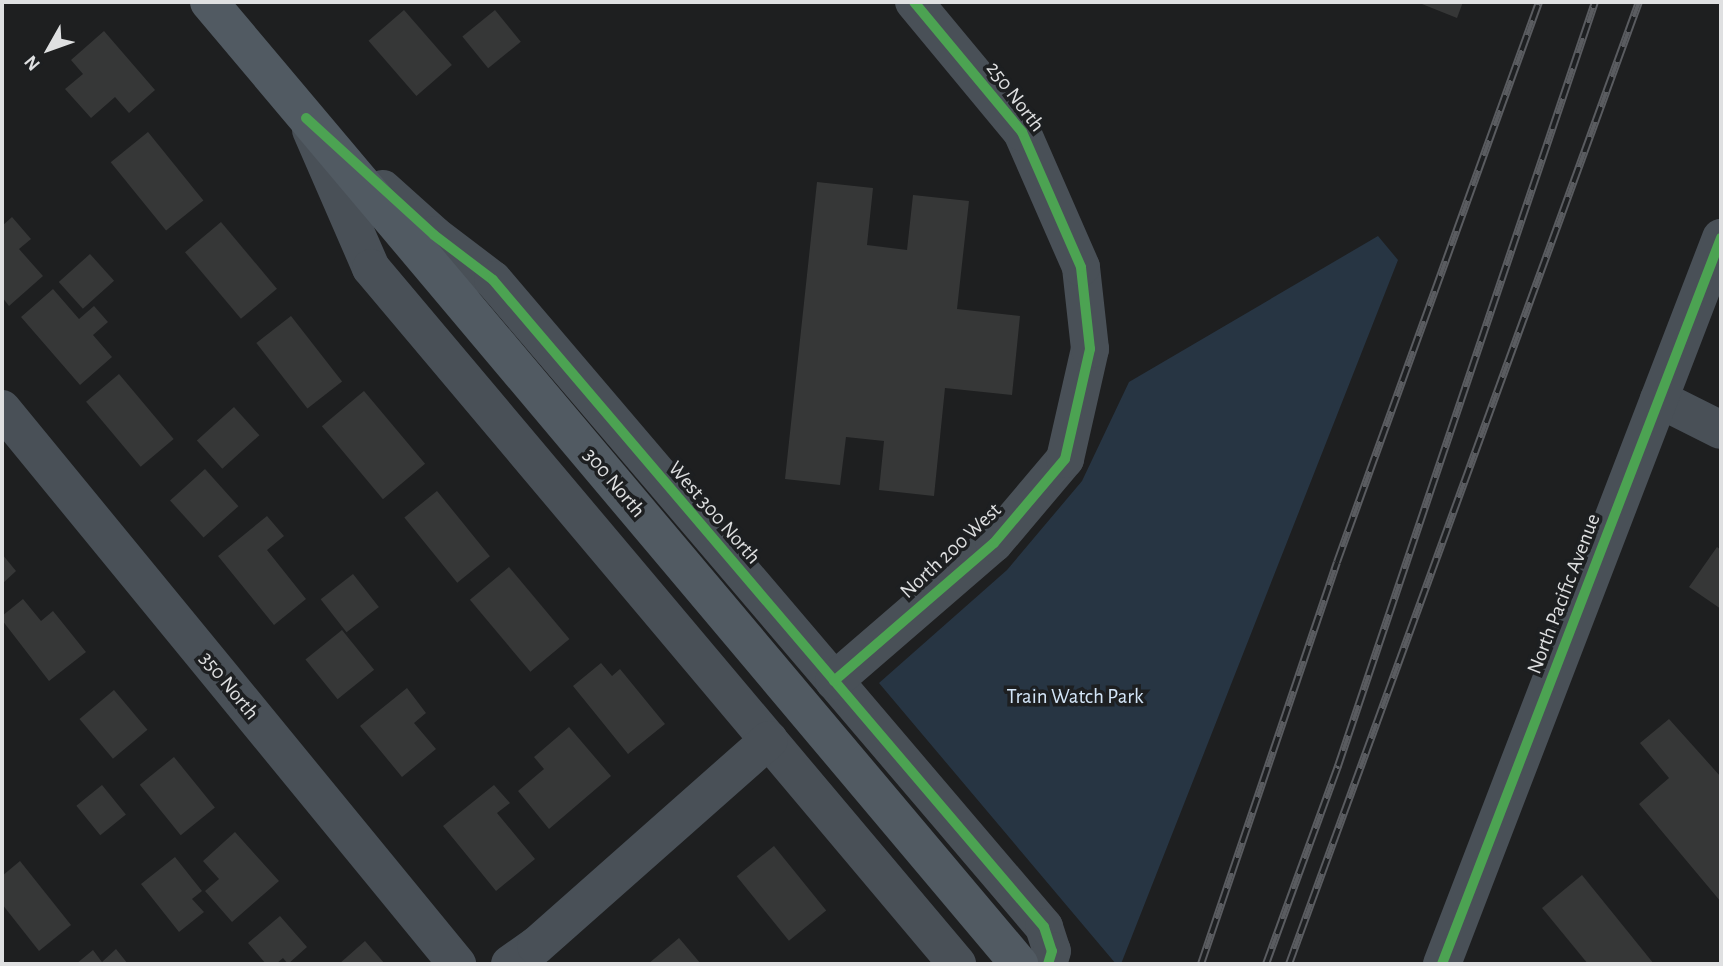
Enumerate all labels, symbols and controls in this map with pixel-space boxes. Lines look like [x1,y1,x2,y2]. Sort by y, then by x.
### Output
north arrow [14,14,84,84]
text: N [21,52,44,74]
street label: 250 North [980,57,1050,137]
street label: 300 North [578,443,650,523]
street label: West 300 North [662,456,766,570]
street label: North 200 West [895,498,1007,604]
street label: North Pacific Avenue [1522,510,1606,678]
street label: 350 North [194,647,264,725]
park label: Train Watch Park [1006,684,1144,710]

